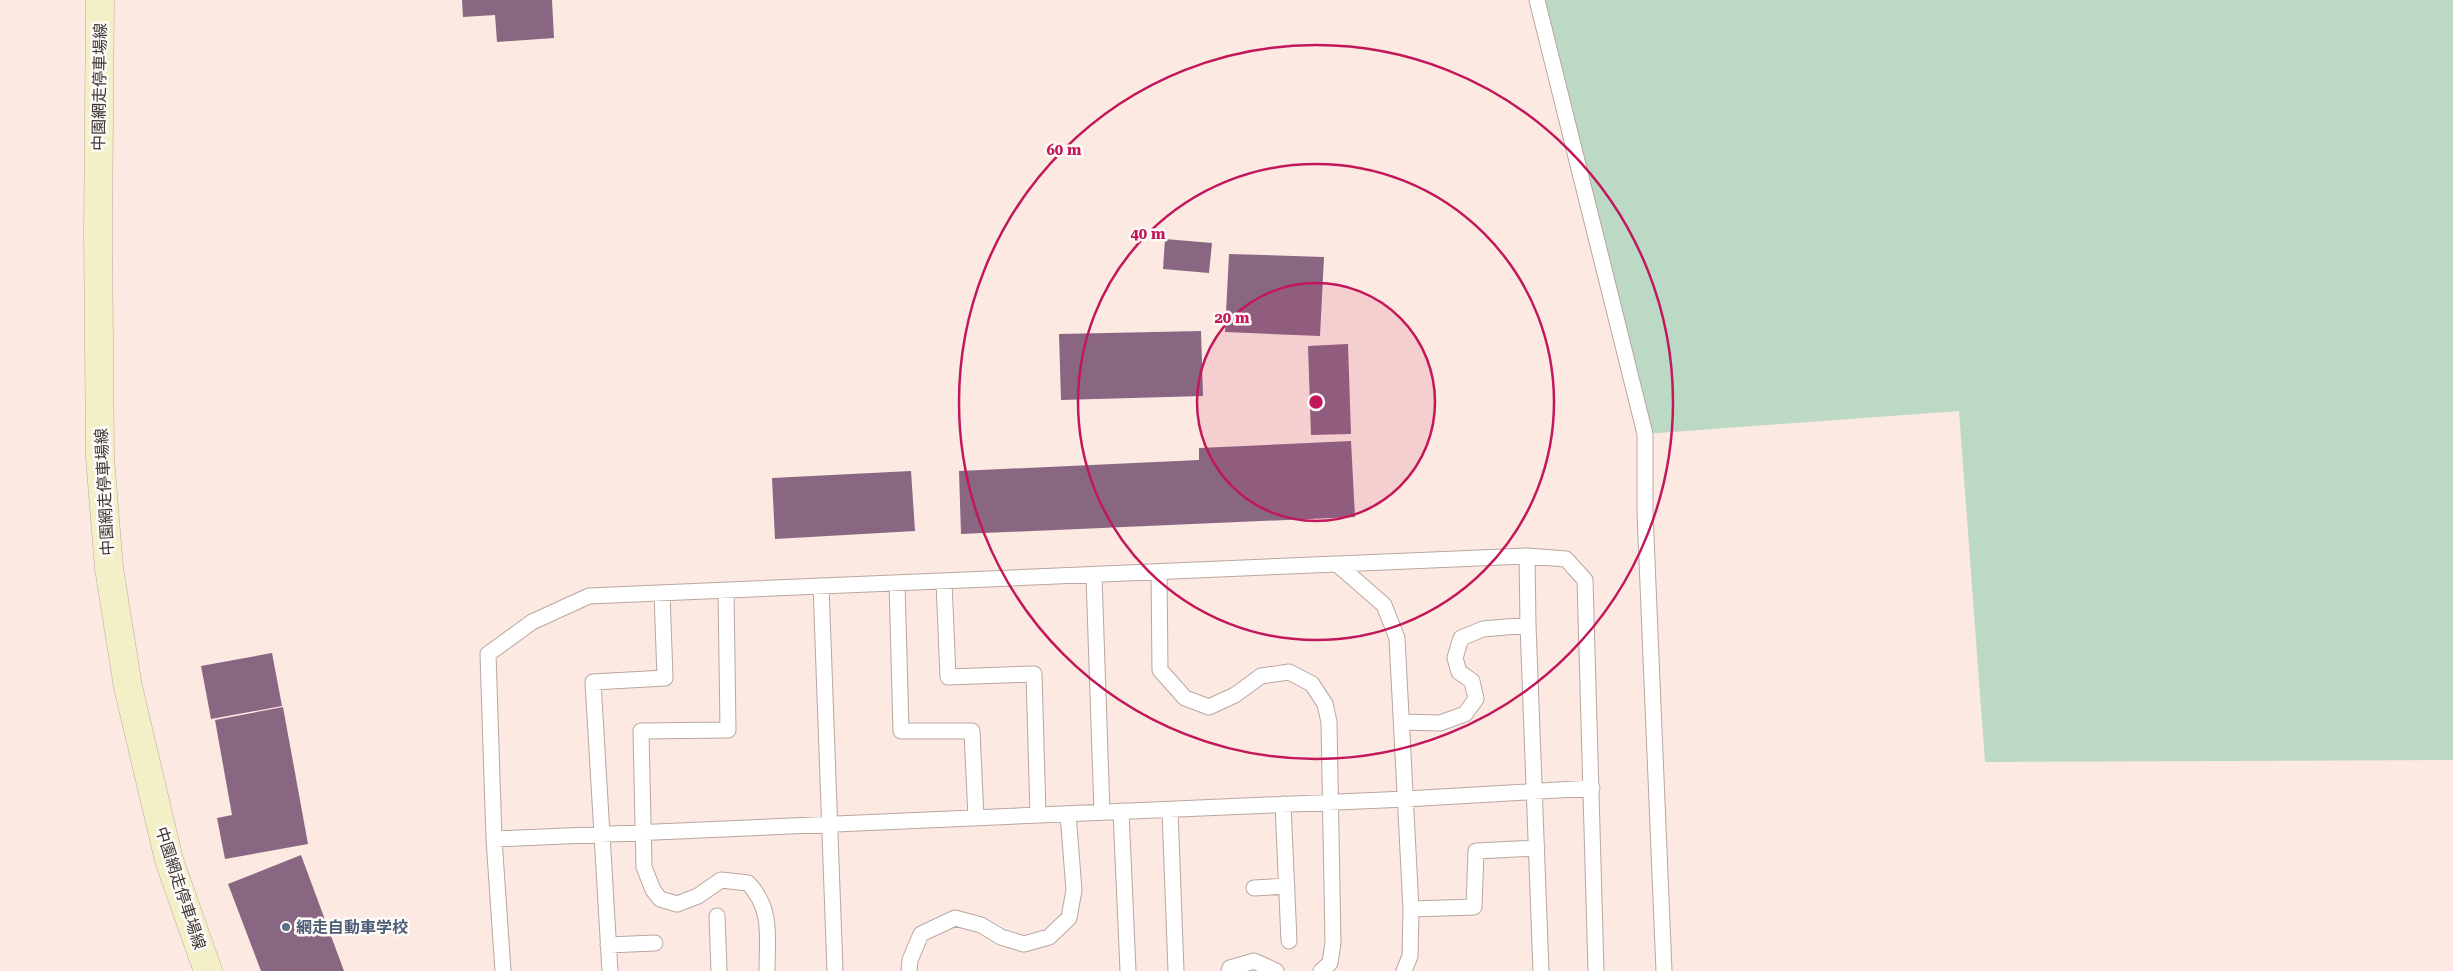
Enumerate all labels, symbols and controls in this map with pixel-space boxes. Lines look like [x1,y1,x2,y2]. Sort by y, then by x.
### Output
street label: 中園網走停車場線 [89,23,110,151]
text: 60 m [1046,141,1082,159]
text: 40 m [1130,225,1166,243]
text: 20 m [1214,309,1250,327]
centre of rings [1307,393,1325,411]
street label: 中園網走停車場線 [92,428,117,556]
street label: 中園網走停車場線 [152,824,209,952]
place label: 網走自動車学校 [296,918,408,937]
marker: 網走自動車学校 [280,921,292,933]

